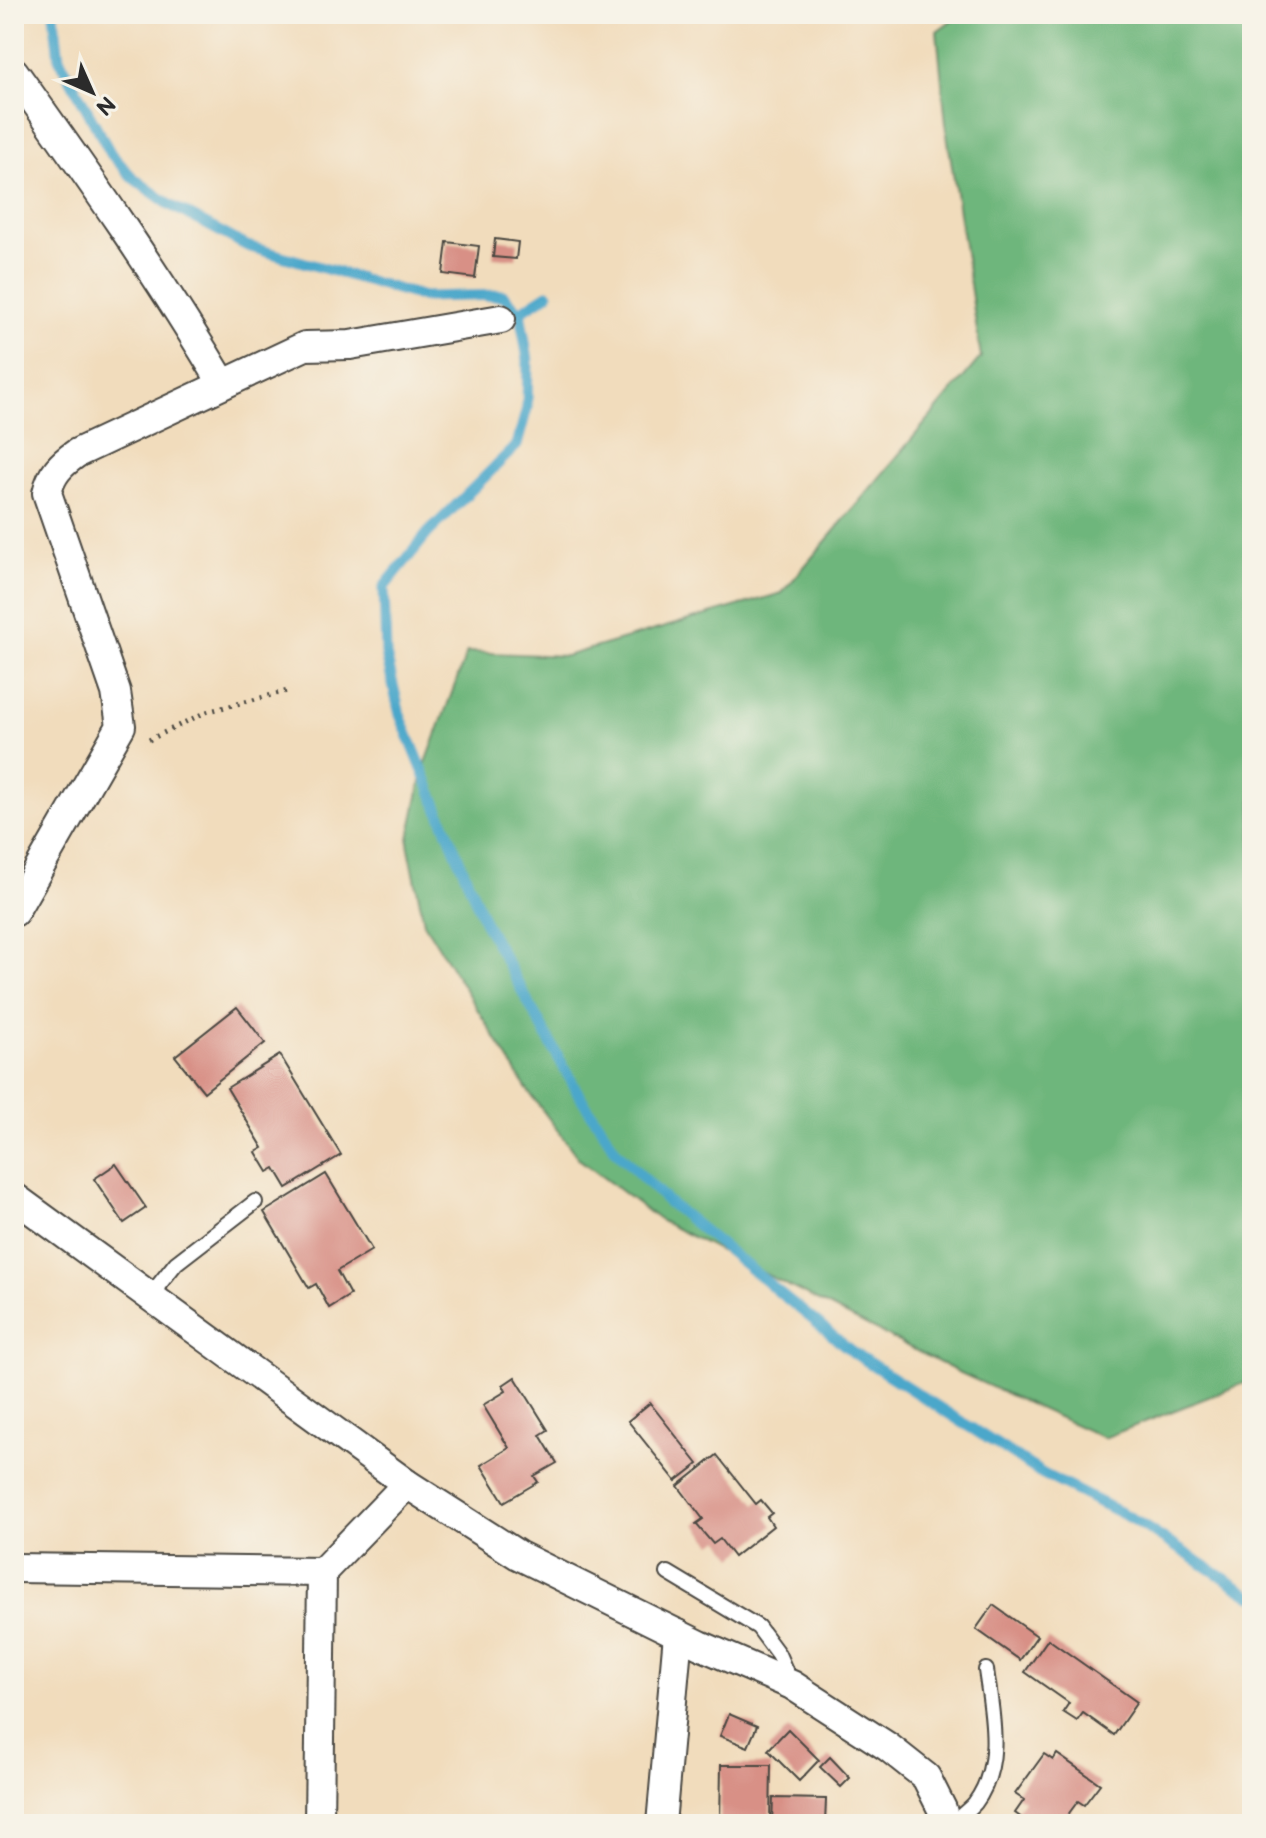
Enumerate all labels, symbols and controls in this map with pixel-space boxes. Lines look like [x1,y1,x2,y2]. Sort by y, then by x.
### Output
north arrow [52,52,132,132]
text: N [90,90,120,120]

